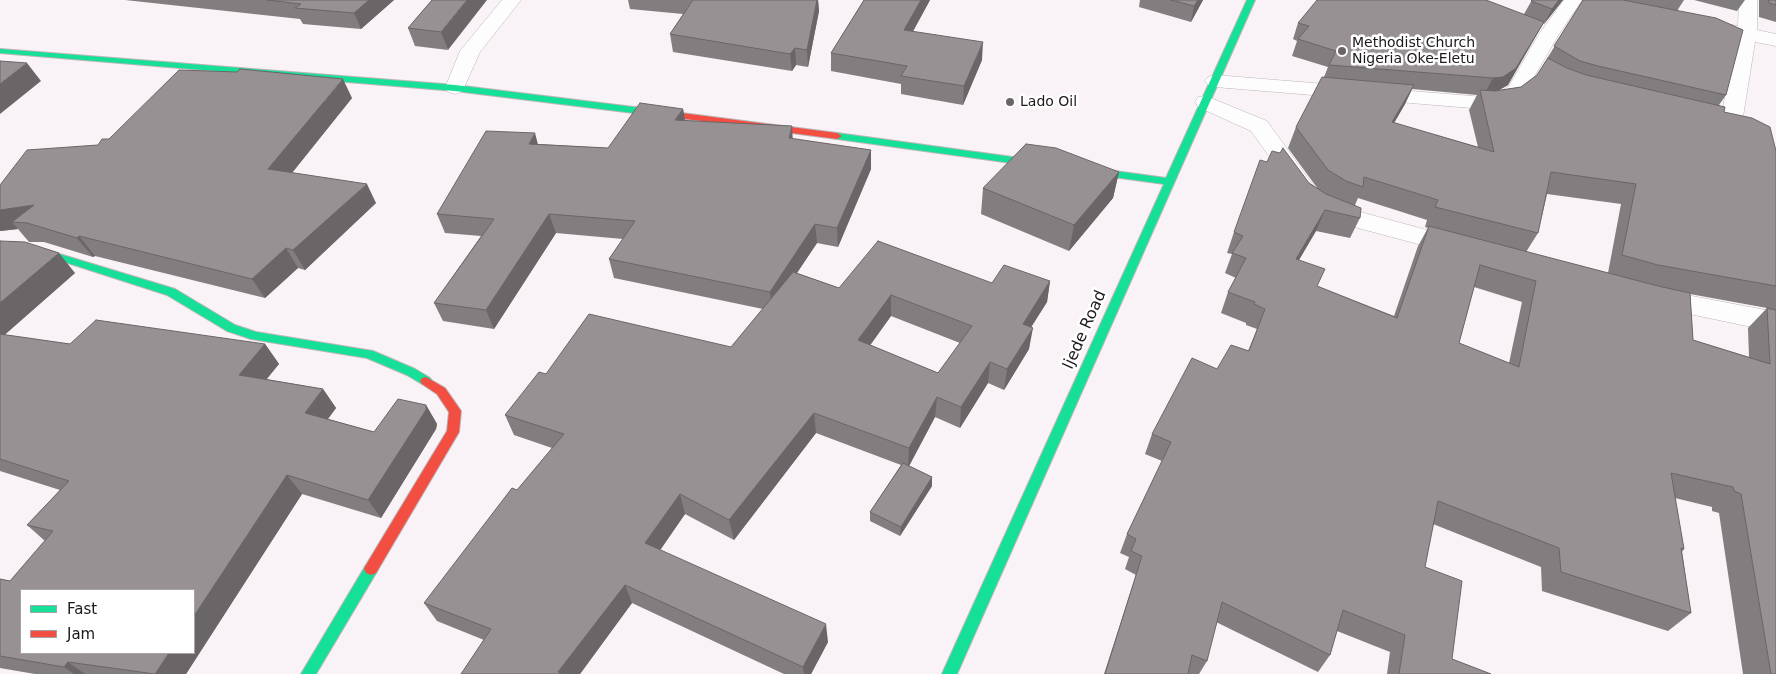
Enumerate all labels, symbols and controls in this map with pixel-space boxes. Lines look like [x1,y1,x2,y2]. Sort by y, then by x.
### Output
place label: Methodist Church Nigeria Oke-Eletu [1352,35,1475,68]
marker: Methodist Church Nigeria Oke-Eletu [1336,45,1348,57]
place label: Lado Oil [1020,94,1077,110]
marker: Lado Oil [1004,96,1016,108]
street label: Ijede Road [1059,288,1111,372]
legend [20,589,195,654]
text: Fast [67,600,97,618]
text: Jam [67,625,95,643]

